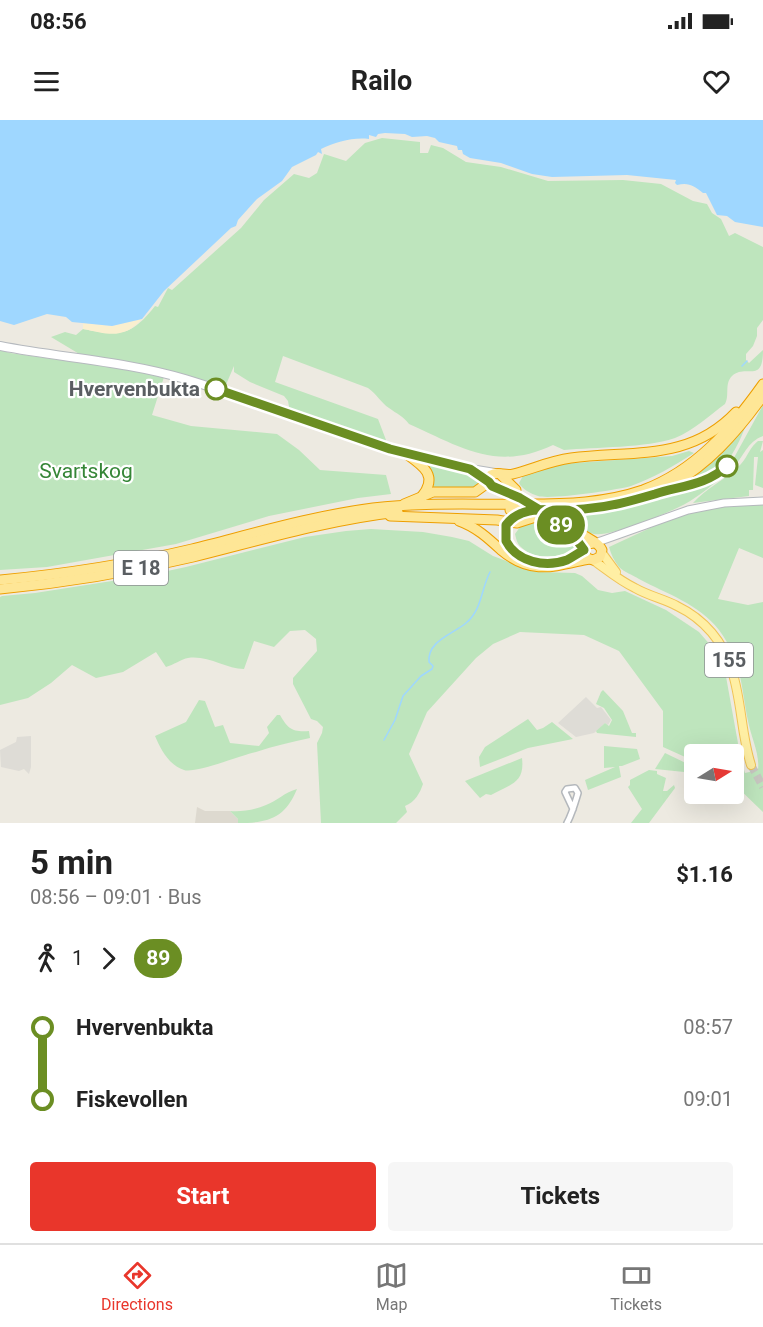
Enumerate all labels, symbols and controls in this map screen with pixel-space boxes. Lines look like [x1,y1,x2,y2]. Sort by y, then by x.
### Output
text: 08:56 [30,9,87,34]
icon: menu [30,65,63,98]
text: Railo [351,65,412,97]
icon: heart [700,65,733,98]
place label: Hvervenbukta [69,377,200,401]
marker: Hvervenbukta [205,378,227,400]
unlabelled marker [716,455,738,477]
park label: Svartskog [39,459,133,483]
line badge: 89 [534,506,588,544]
text: 89 [549,513,573,537]
road number: E 18 [114,551,168,585]
road number: 155 [705,643,753,677]
north arrow [684,744,744,804]
map controls [684,744,744,804]
text: 5 min [30,843,113,882]
text: $1.16 [676,862,733,887]
text: 08:56 – 09:01 · Bus [30,885,202,909]
icon: walk [30,942,63,975]
icon: forward [92,942,125,975]
text: 1 [72,946,83,970]
text: 89 [146,946,170,970]
text: Hvervenbukta [76,1015,214,1040]
text: 08:57 [683,1015,733,1039]
text: Fiskevollen [76,1087,188,1112]
text: 09:01 [683,1087,733,1111]
button: Start [30,1162,376,1231]
button: Tickets [388,1162,733,1231]
tab: Directions [101,1259,173,1314]
tab: Map [375,1259,408,1314]
tab: Tickets [610,1259,662,1314]

